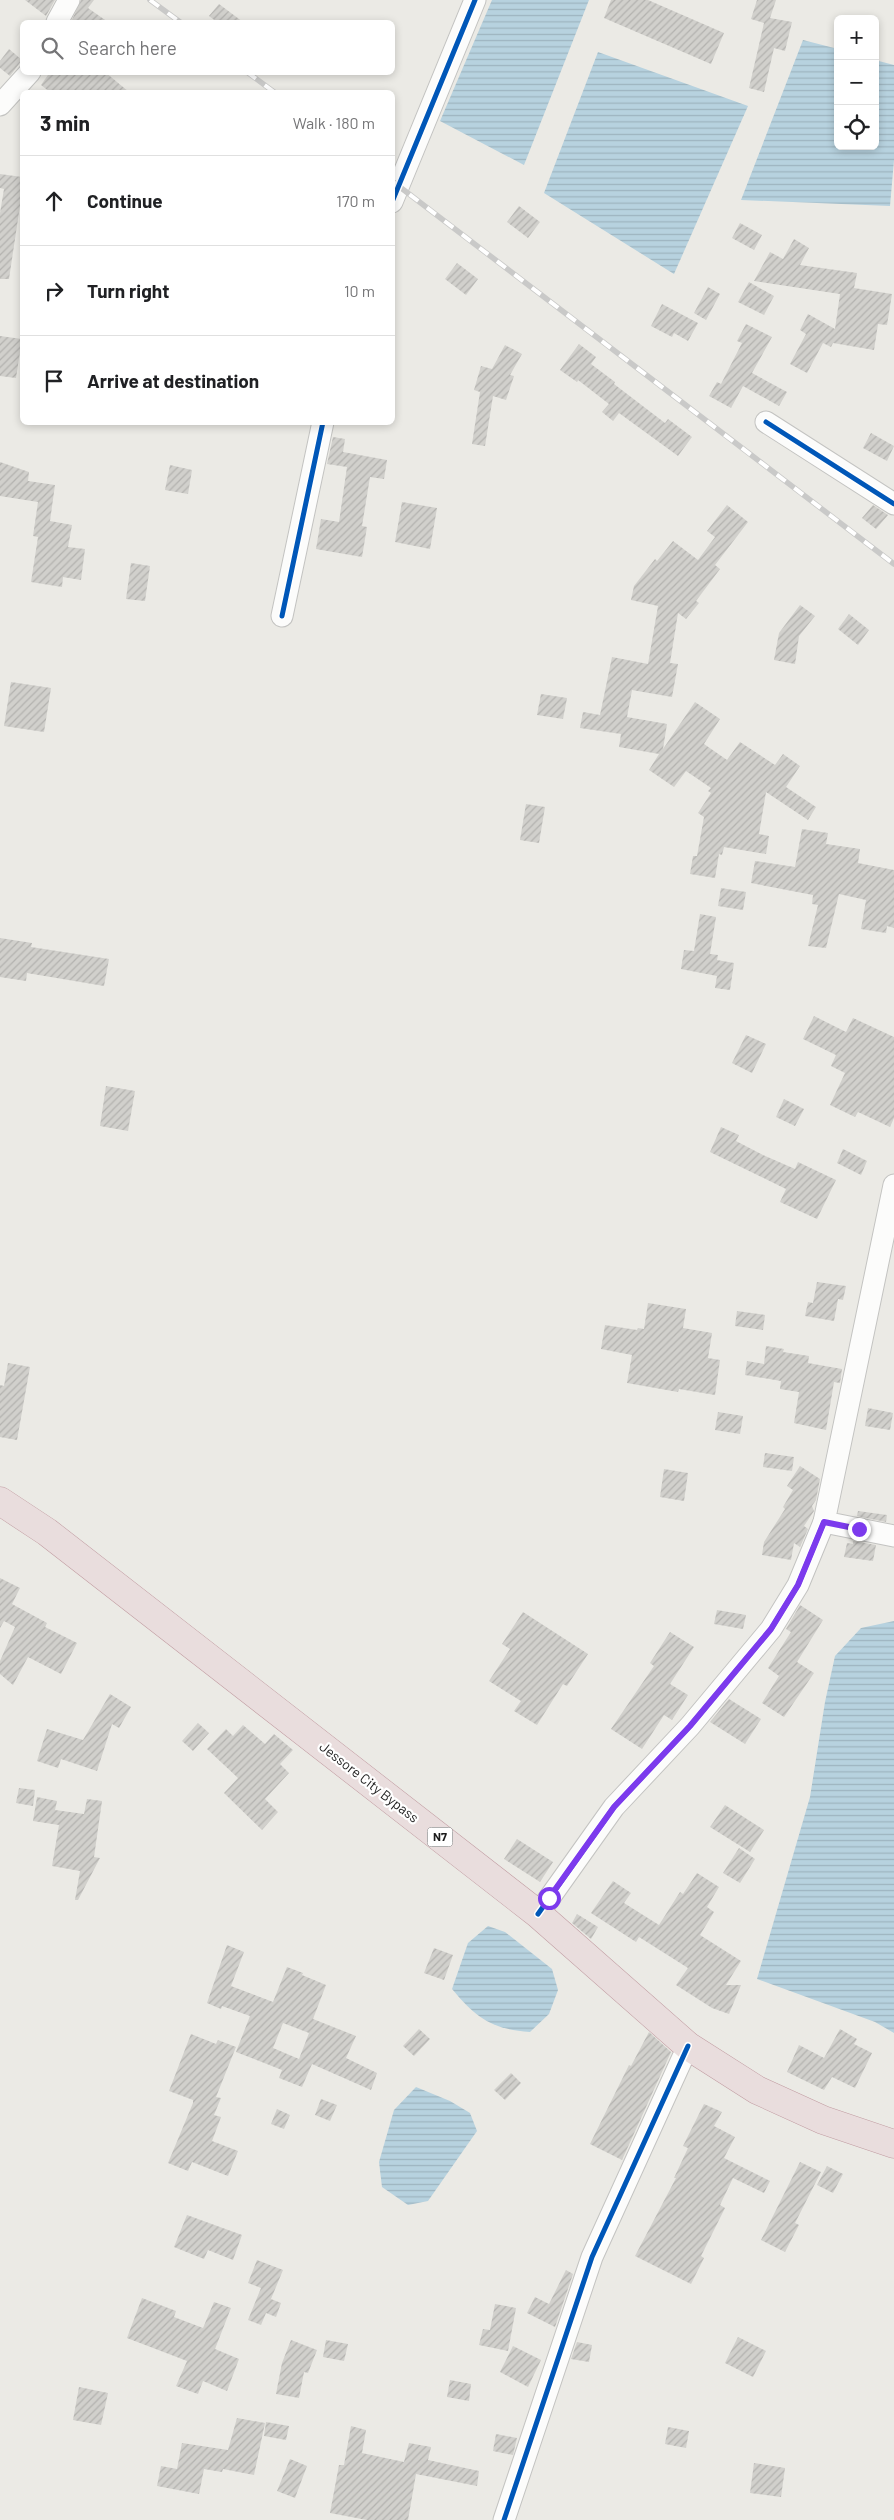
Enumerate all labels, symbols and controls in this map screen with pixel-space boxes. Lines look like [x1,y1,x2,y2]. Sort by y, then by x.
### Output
map controls [834,15,879,150]
button: + [834,15,879,60]
search box [20,20,395,75]
icon: search [38,34,66,62]
text: Search here [78,36,177,59]
button: − [834,60,879,105]
button: locate [834,105,879,150]
text: 3 min [40,110,90,135]
text: Walk · 180 m [293,113,375,132]
icon: ahead [40,187,68,215]
text: Continue [87,189,163,212]
text: 170 m [336,191,375,210]
icon: right [40,277,68,305]
text: Turn right [87,279,169,302]
text: 10 m [344,281,375,300]
icon: arrive [40,367,68,395]
text: Arrive at destination [87,369,259,392]
route end [848,1518,871,1541]
street label: Jessore City Bypass [316,1738,423,1826]
road number: N7 [428,1828,452,1846]
route start [538,1887,561,1910]

